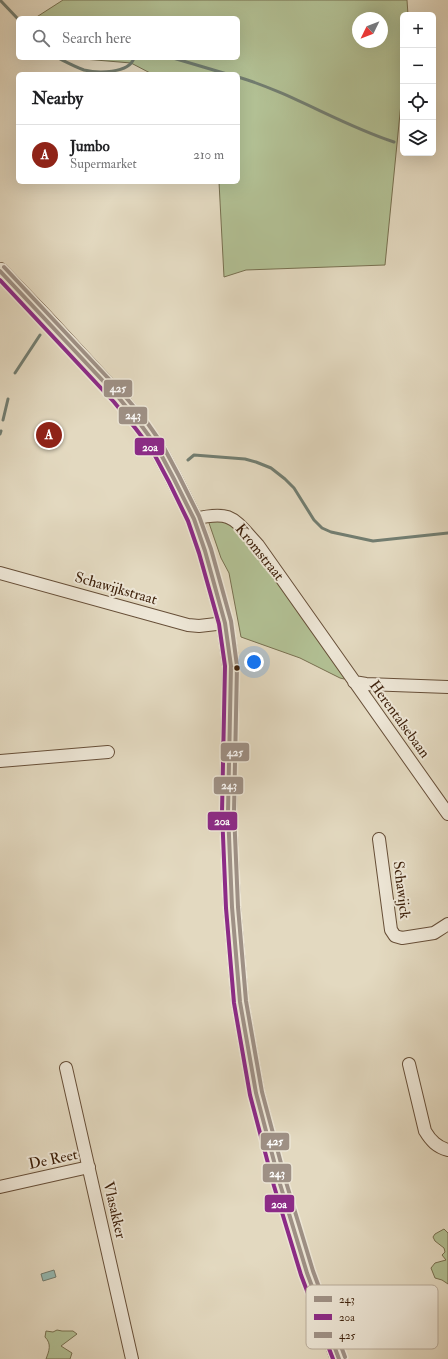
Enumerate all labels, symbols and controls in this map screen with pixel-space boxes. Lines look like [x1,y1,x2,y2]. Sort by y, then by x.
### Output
north arrow [352,12,388,48]
map controls [400,12,436,156]
button: + [400,12,436,48]
search box [16,16,240,60]
icon: search [30,27,52,49]
text: Search here [62,29,131,48]
button: − [400,48,436,84]
button: locate [400,84,436,120]
text: Nearby [32,88,83,109]
button: layers [400,120,436,156]
text: Jumbo [70,137,110,156]
text: A [41,147,49,163]
text: 210 m [193,147,224,163]
text: Supermarket [70,156,137,172]
line badge: 425 [103,379,133,398]
text: 425 [109,382,126,396]
line badge: 243 [118,406,148,425]
text: 243 [125,409,141,423]
pin: A [36,420,62,450]
line badge: 20a [134,437,165,456]
text: 20a [142,441,158,454]
street label: Kromstraat [231,520,288,585]
street label: Schawijkstraat [73,568,159,609]
your location [244,652,264,672]
unlabelled marker [232,663,242,673]
street label: Herentalsebaan [365,677,434,762]
line badge: 425 [220,742,250,762]
text: 425 [226,746,243,760]
line badge: 243 [213,776,244,795]
text: 243 [221,779,237,793]
line badge: 20a [207,811,238,831]
text: 20a [214,815,230,828]
street label: Schawijck [389,860,414,920]
line badge: 425 [260,1132,290,1151]
text: 425 [266,1135,283,1149]
street label: De Reet [27,1145,79,1174]
line badge: 243 [262,1163,292,1183]
text: 243 [269,1167,285,1181]
street label: Vlasakker [99,1180,130,1241]
line badge: 20a [264,1194,295,1213]
text: 20a [271,1198,287,1211]
legend [306,1285,438,1349]
text: 243 [339,1293,355,1306]
text: 20a [339,1311,355,1324]
text: 425 [339,1329,355,1342]

